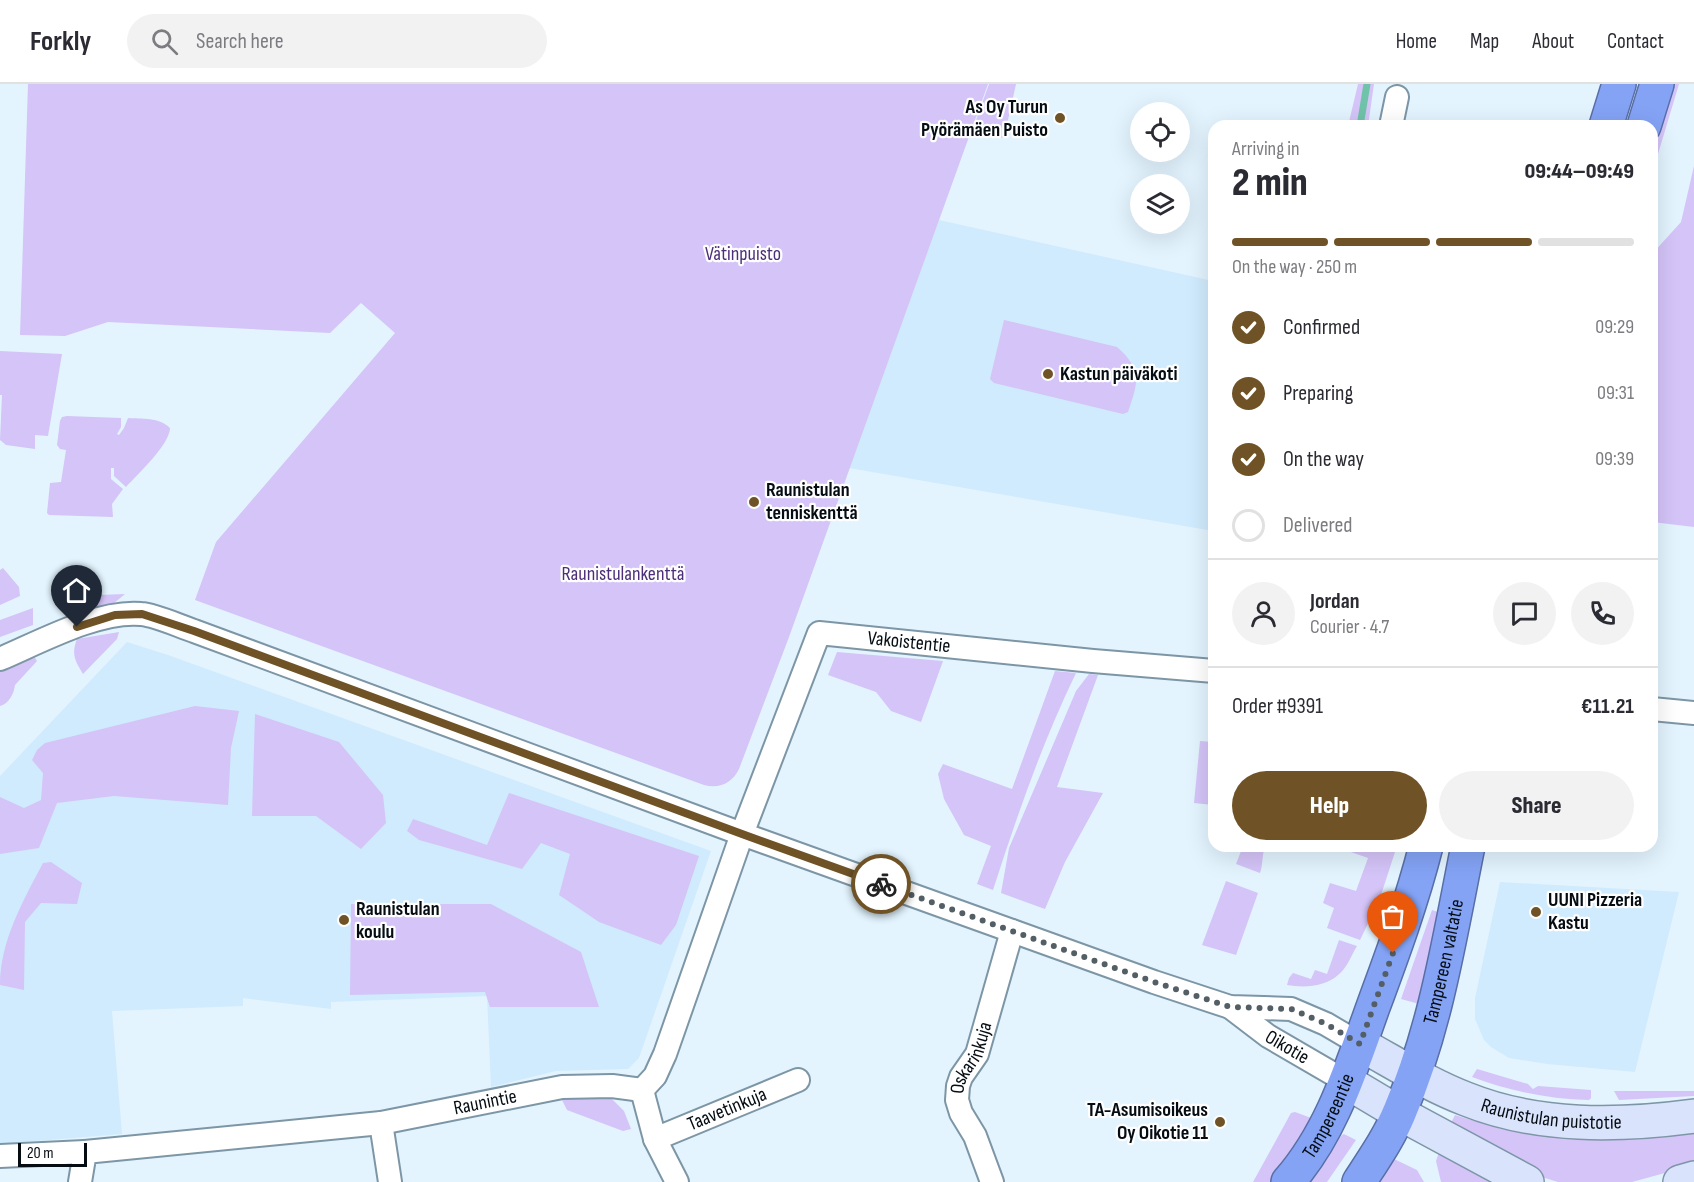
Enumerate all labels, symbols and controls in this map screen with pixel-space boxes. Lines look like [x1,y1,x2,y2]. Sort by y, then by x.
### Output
search box [127,14,547,68]
text: Forkly [30,25,91,58]
icon: search [148,25,181,58]
text: Search here [196,28,284,55]
text: Home [1396,29,1437,54]
text: Map [1470,29,1499,54]
text: About [1532,29,1574,54]
text: Contact [1607,29,1664,54]
place label: As Oy Turun Pyörämäen Puisto [921,95,1048,142]
map controls [1130,102,1190,234]
button: locate [1130,102,1190,162]
marker: As Oy Turun Pyörämäen Puisto [1053,111,1067,125]
text: Arriving in [1232,137,1300,161]
text: 09:44–09:49 [1524,158,1634,185]
text: 2 min [1232,160,1308,207]
button: layers [1130,174,1190,234]
park label: Vätinpuisto [705,242,781,266]
text: On the way · 250 m [1232,255,1357,279]
icon: check [1232,311,1265,344]
text: Confirmed [1283,314,1360,341]
text: 09:29 [1595,315,1634,339]
place label: Kastun päiväkoti [1060,362,1177,386]
marker: Kastun päiväkoti [1041,367,1055,381]
icon: check [1232,377,1265,410]
text: Preparing [1283,380,1353,407]
text: 09:31 [1597,381,1634,405]
icon: check [1232,443,1265,476]
text: On the way [1283,446,1364,473]
text: 09:39 [1595,447,1634,471]
place label: Raunistulan tenniskenttä [766,478,858,525]
marker: Raunistulan tenniskenttä [747,495,761,509]
text: Delivered [1283,512,1352,539]
park label: Raunistulankenttä [562,562,684,586]
pin [51,565,102,627]
icon: home [60,574,93,607]
button: person [1232,582,1295,645]
button: chat [1493,582,1556,645]
button: phone [1571,582,1634,645]
text: Jordan [1310,588,1359,615]
text: Courier · 4.7 [1310,615,1389,639]
street label: Vakoistentie [866,626,952,658]
text: Order #9391 [1232,693,1323,720]
text: €11.21 [1581,693,1634,720]
button: Help [1232,771,1427,840]
button: Share [1439,771,1634,840]
courier [851,854,911,914]
icon: bike [865,868,898,901]
place label: UUNI Pizzeria Kastu [1548,888,1642,935]
pin [1367,891,1418,953]
place label: Raunistulan koulu [356,897,440,944]
street label: Tampereen valtatie [1418,897,1469,1027]
icon: bag [1376,900,1409,933]
marker: UUNI Pizzeria Kastu [1529,905,1543,919]
marker: Raunistulan koulu [337,913,351,927]
street label: Oskarinkuja [945,1019,998,1094]
street label: Oikotie [1261,1025,1314,1069]
street label: Tampereentie [1298,1070,1360,1163]
street label: Taavetinkuja [684,1082,770,1136]
street label: Raunintie [451,1084,519,1120]
street label: Raunistulan puistotie [1478,1093,1622,1135]
place label: TA-Asumisoikeus Oy Oikotie 11 [1087,1098,1208,1145]
marker: TA-Asumisoikeus Oy Oikotie 11 [1213,1115,1227,1129]
scale bar [18,1140,87,1168]
text: 20 m [27,1144,54,1163]

